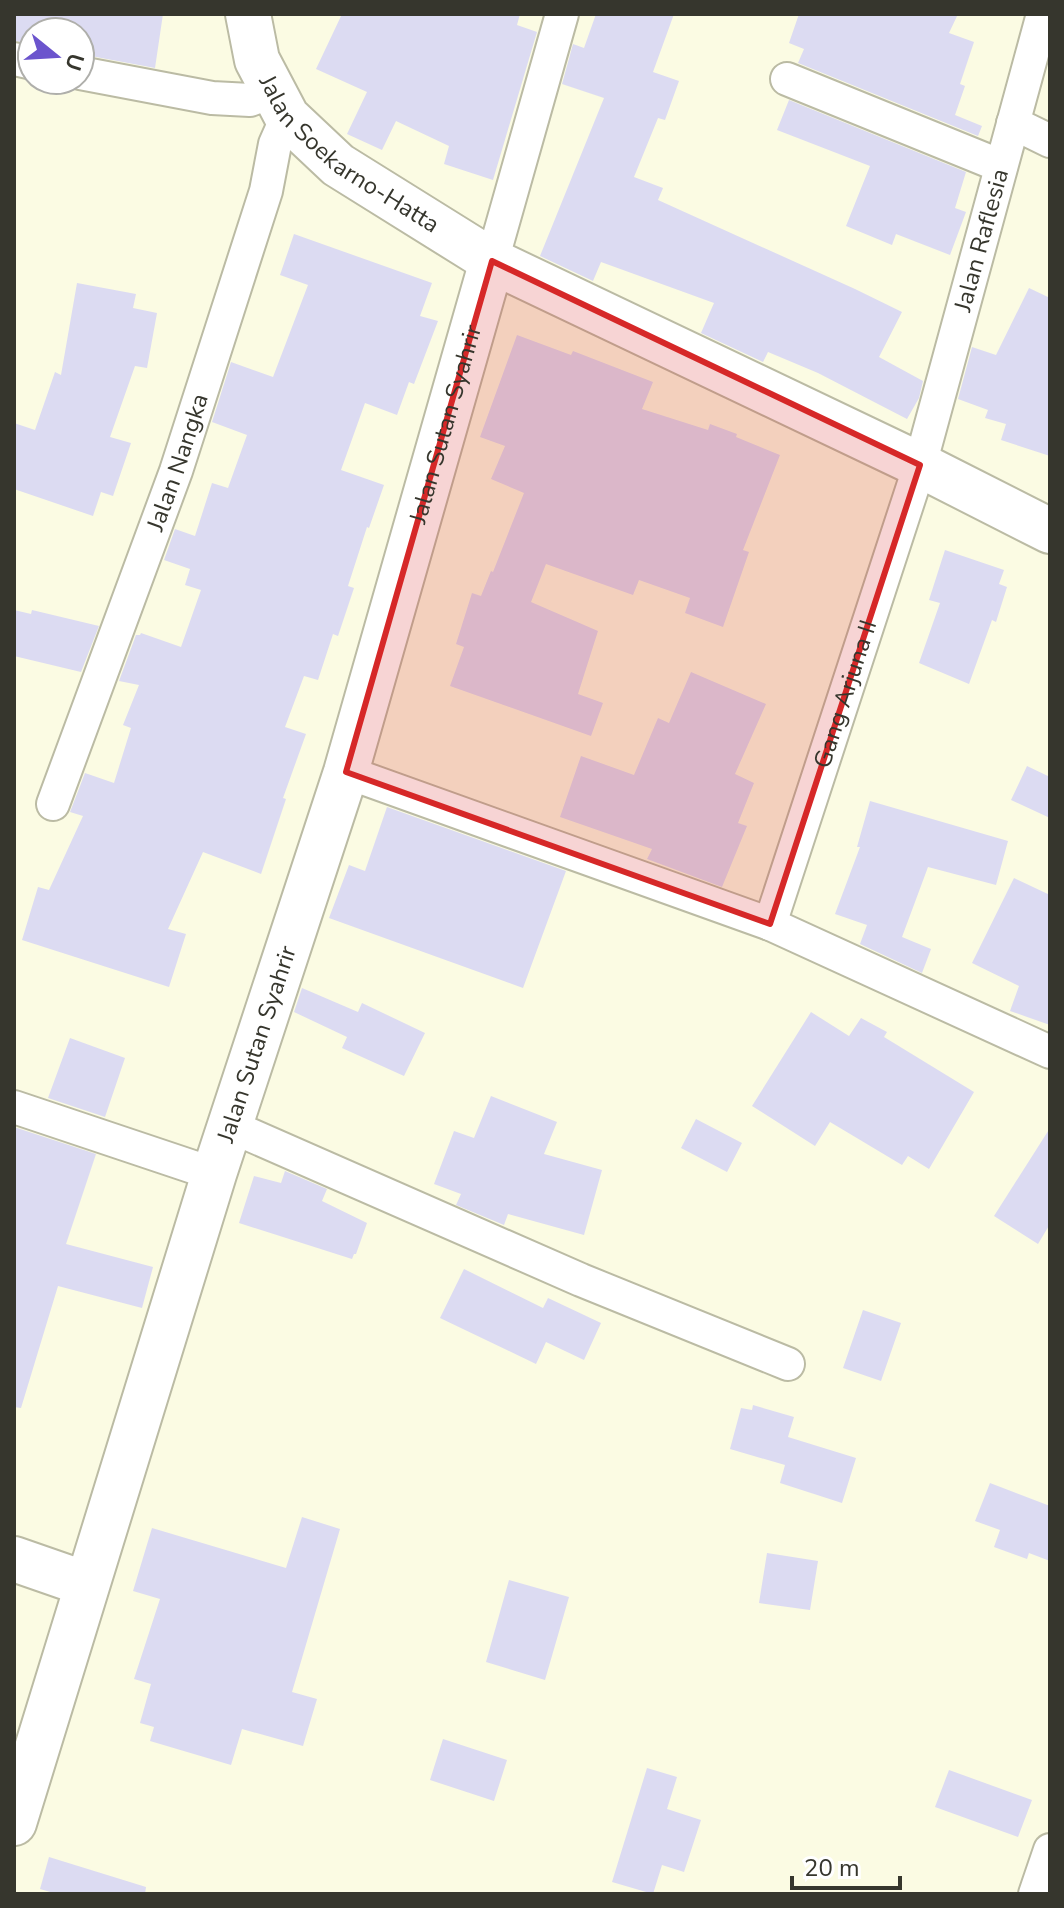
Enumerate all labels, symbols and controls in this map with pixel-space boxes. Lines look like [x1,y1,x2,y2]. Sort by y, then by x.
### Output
north arrow [16,16,96,96]
text: U [57,50,91,74]
street label: Jalan Soekarno-Hatta [251,69,446,240]
street label: Jalan Raflesia [946,165,1016,316]
street label: Jalan Sutan Syahrir [402,321,489,528]
street label: Jalan Nangka [139,389,216,536]
street label: Gang Arjuna II [806,616,884,772]
street label: Jalan Sutan Syahrir [209,941,304,1147]
scale bar [792,1840,900,1890]
text: 20 m [804,1852,860,1884]

